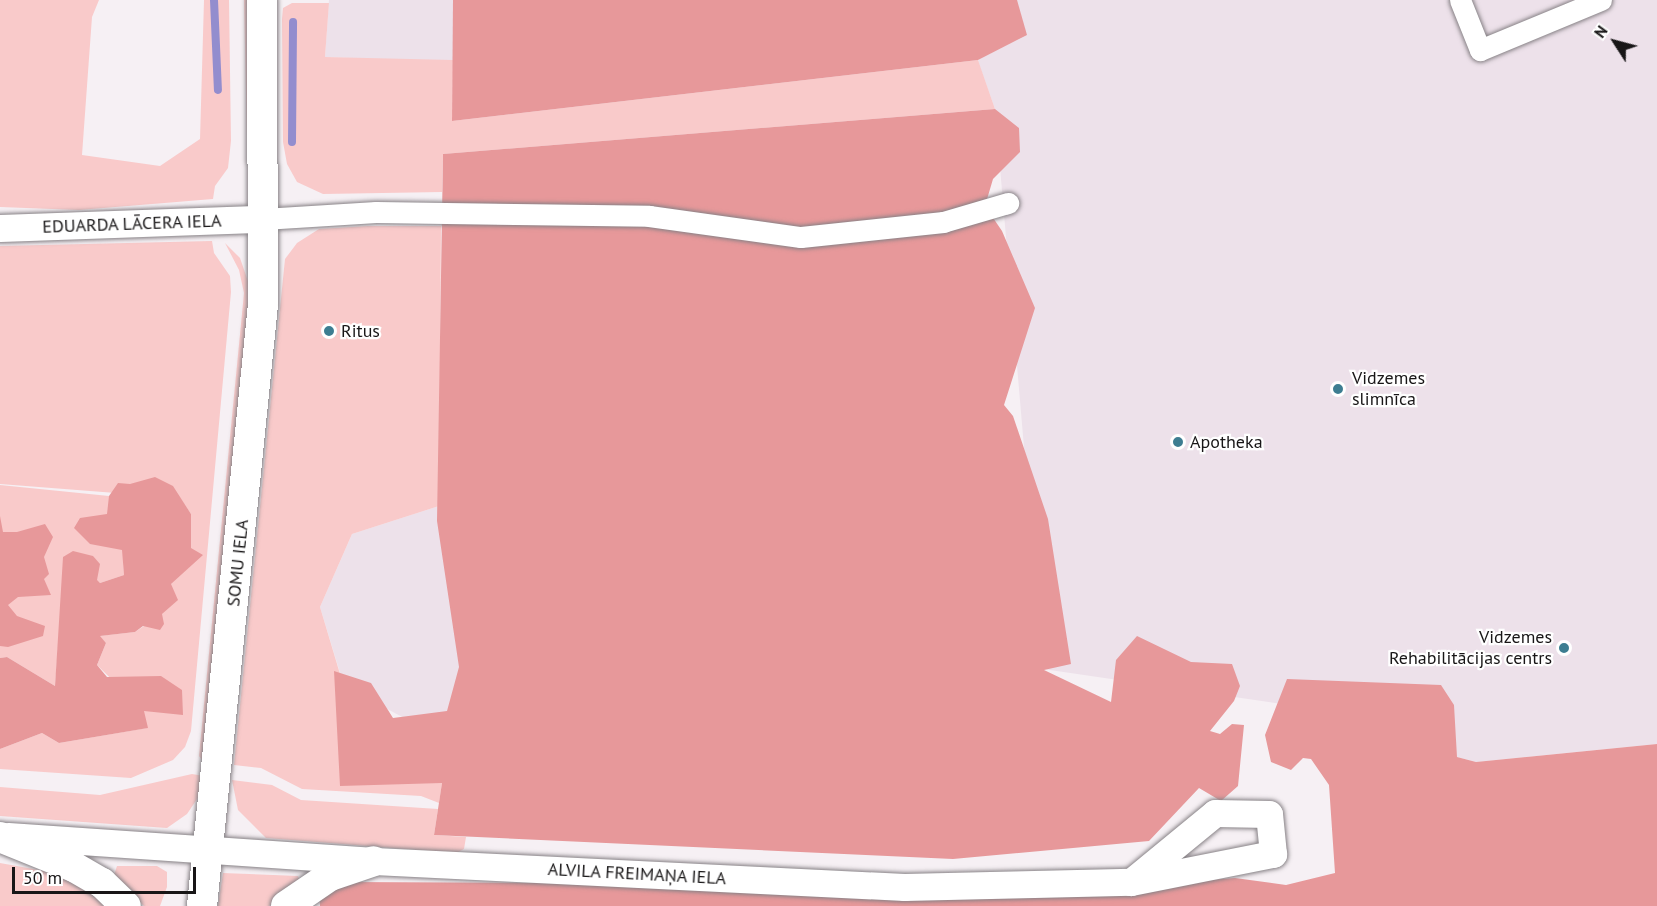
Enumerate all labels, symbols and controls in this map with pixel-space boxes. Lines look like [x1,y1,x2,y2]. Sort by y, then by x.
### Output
north arrow [1585,12,1645,72]
text: N [1589,21,1612,42]
street label: EDUARDA LĀCERA IELA [41,210,223,238]
place label: Ritus [341,320,380,342]
marker: Ritus [322,324,336,338]
place label: Vidzemes slimnīca [1352,368,1425,410]
marker: Vidzemes slimnīca [1329,380,1347,398]
place label: Apotheka [1190,431,1263,453]
marker: Apotheka [1171,435,1185,449]
street label: SOMU IELA [223,518,253,608]
place label: Vidzemes Rehabilitācijas centrs [1389,627,1552,670]
marker: Vidzemes Rehabilitācijas centrs [1557,641,1571,655]
scale bar [15,855,200,893]
street label: ALVILA FREIMAŅA IELA [546,859,728,889]
text: 50 m [23,866,62,889]

